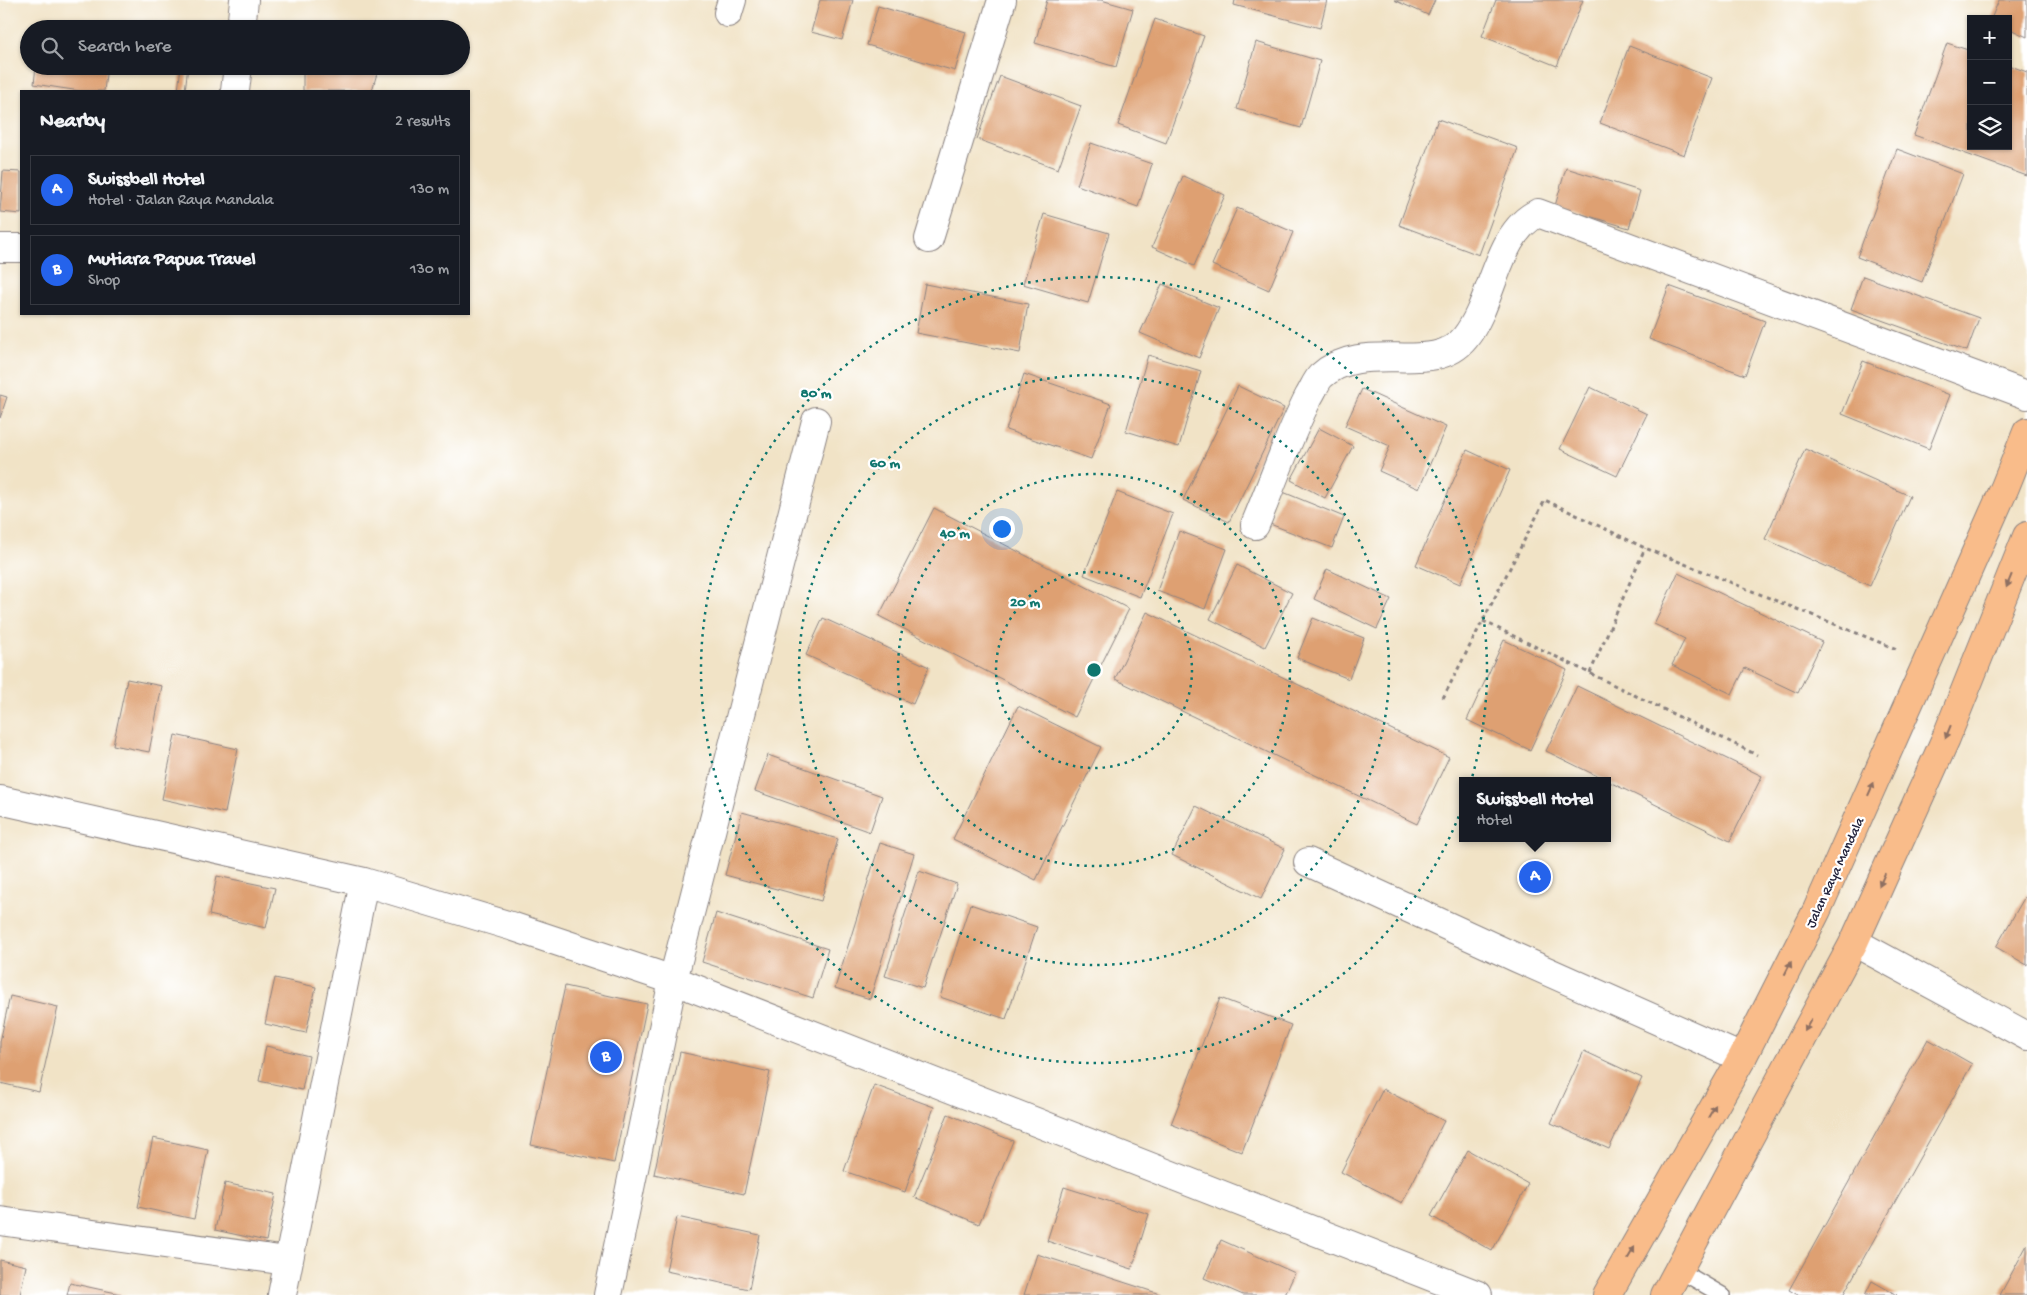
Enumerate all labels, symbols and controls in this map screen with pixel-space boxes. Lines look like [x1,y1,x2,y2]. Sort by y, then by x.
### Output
map controls [1967,15,2012,150]
button: + [1967,15,2012,60]
search box [20,20,470,75]
icon: search [38,34,66,62]
text: Search here [78,36,172,59]
button: − [1967,60,2012,105]
button: layers [1967,105,2012,150]
text: Nearby [40,110,105,135]
text: 2 results [395,113,450,132]
text: Swissbell Hotel [88,169,205,192]
text: A [52,181,62,200]
text: 130 m [410,181,449,200]
text: Hotel · Jalan Raya Mandala [88,192,274,211]
text: Mutiara Papua Travel [88,249,256,272]
text: B [53,261,61,280]
text: 130 m [410,261,449,280]
text: Shop [88,272,120,291]
text: 80 m [801,385,832,403]
text: 60 m [870,455,901,473]
your location [989,516,1015,542]
text: 40 m [939,525,970,543]
one-way arrow [2005,574,2013,589]
text: 20 m [1010,594,1040,612]
centre of rings [1085,661,1103,679]
one-way arrow [1944,725,1952,740]
popup [1459,777,1611,842]
one-way arrow [1868,782,1876,796]
text: Swissbell Hotel [1477,789,1593,812]
text: Hotel [1477,812,1512,831]
street label: Jalan Raya Mandala [1803,814,1870,931]
pin: A [1519,858,1551,896]
one-way arrow [1877,873,1885,887]
one-way arrow [1784,961,1792,975]
one-way arrow [1804,1018,1812,1032]
pin: B [590,1038,622,1076]
one-way arrow [1707,1105,1716,1118]
one-way arrow [1627,1246,1636,1259]

